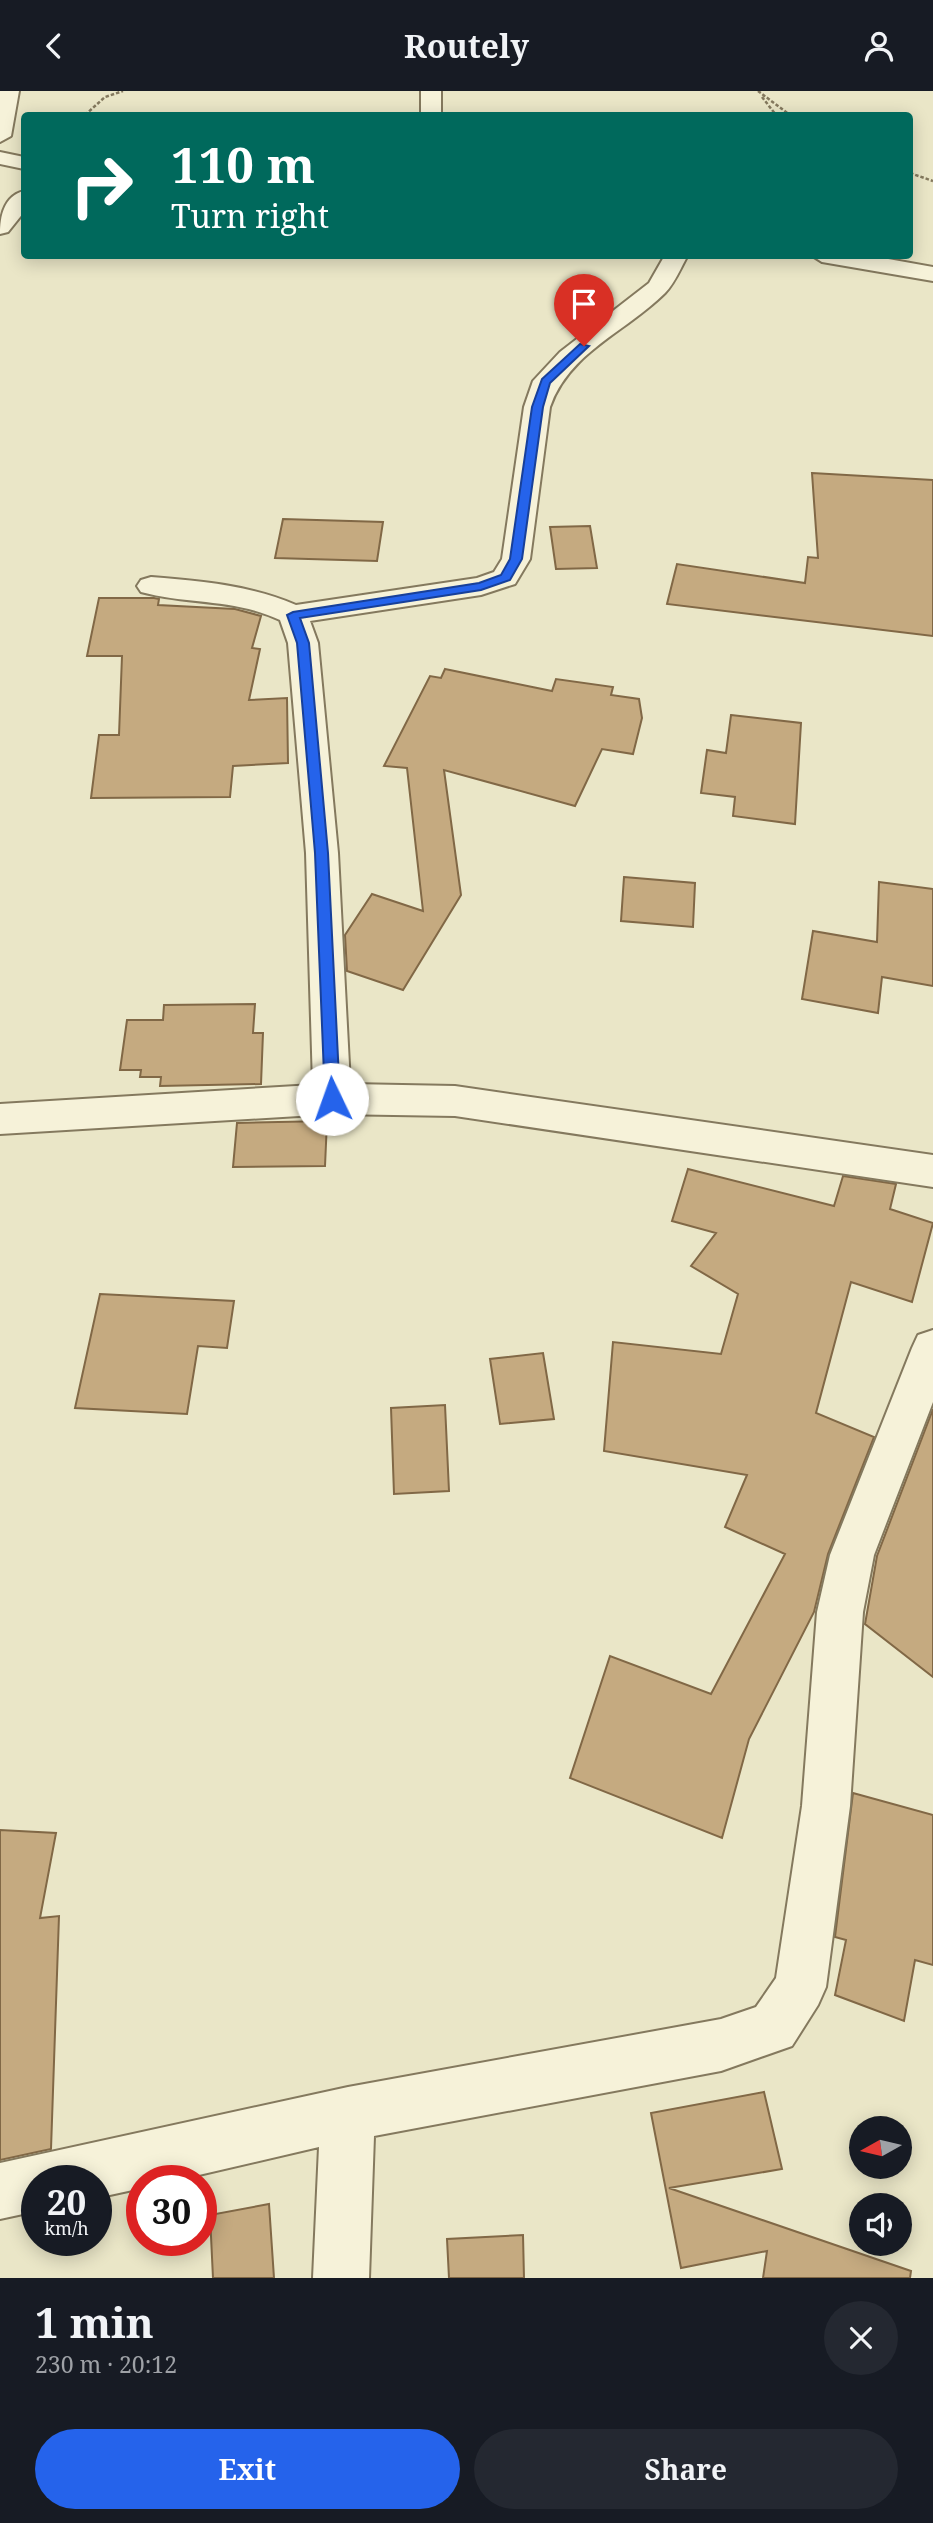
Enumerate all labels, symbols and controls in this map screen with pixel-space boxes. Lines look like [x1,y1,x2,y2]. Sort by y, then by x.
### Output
text: Routely [404,24,529,67]
icon: back [35,27,73,65]
icon: person [860,27,898,65]
text: 110 m [171,131,315,197]
icon: right [56,140,147,231]
text: Turn right [171,194,329,237]
pin [554,274,614,346]
icon: arrive [565,285,603,323]
position arrow [295,1062,369,1136]
north arrow [849,2116,912,2179]
map controls [849,2116,912,2256]
speed limit sign: 30 [126,2165,217,2256]
text: 20 [47,2178,86,2225]
button: sound [849,2193,912,2256]
text: km/h [44,2216,89,2240]
text: 1 min [35,2293,154,2350]
button: close [824,2301,898,2375]
text: 230 m · 20:12 [35,2348,177,2380]
button: Exit [35,2429,460,2509]
button: Share [474,2429,898,2509]

